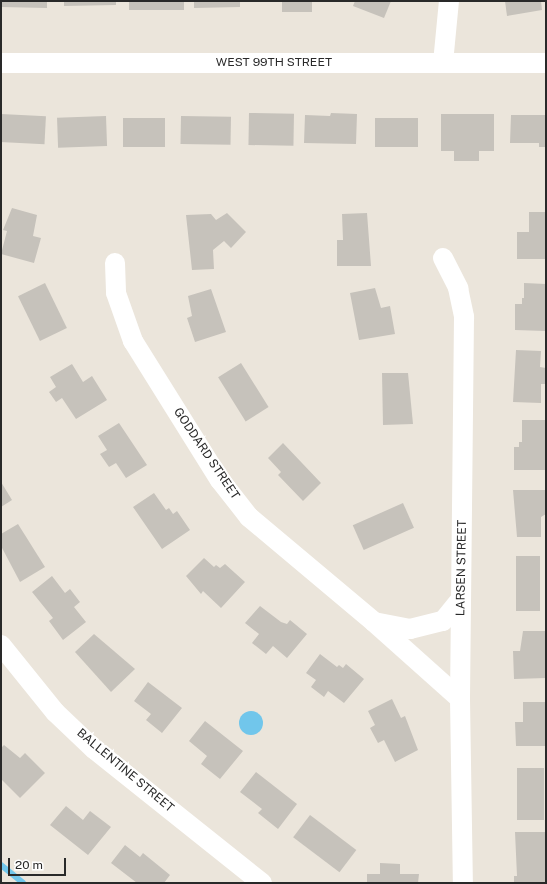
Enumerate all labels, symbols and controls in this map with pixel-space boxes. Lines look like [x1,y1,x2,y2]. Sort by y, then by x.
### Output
street label: WEST 99TH STREET [216,56,332,70]
street label: GODDARD STREET [170,406,242,502]
street label: LARSEN STREET [454,520,470,616]
street label: BALLENTINE STREET [74,726,176,816]
scale bar [10,850,68,876]
text: 20 m [15,858,43,872]

